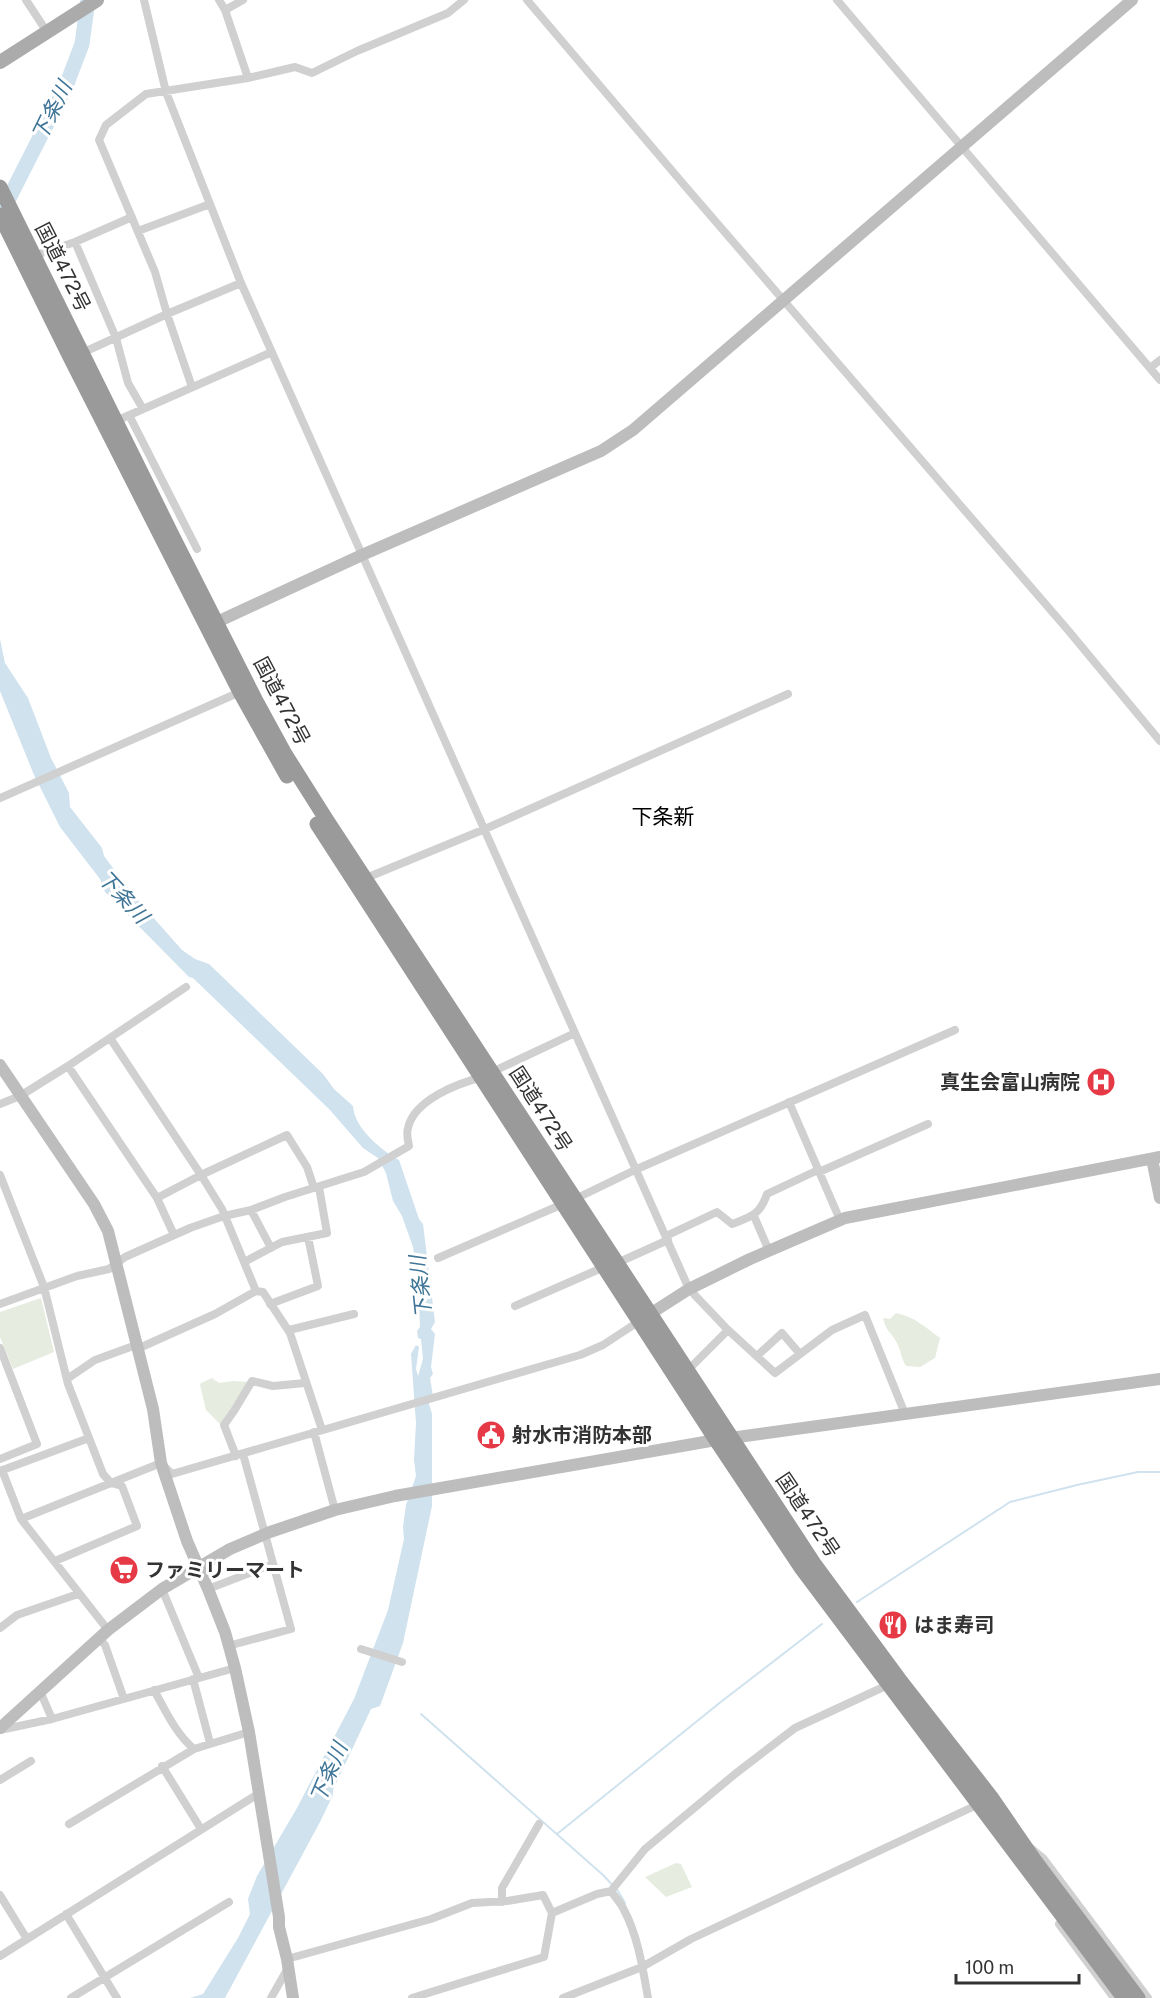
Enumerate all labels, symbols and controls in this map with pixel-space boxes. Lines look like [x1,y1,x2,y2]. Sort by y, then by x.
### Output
water label: 下条川 [27,75,77,145]
street label: 国道472号 [30,218,96,316]
street label: 国道472号 [249,653,315,749]
district label: 下条新 [632,804,695,829]
water label: 下条川 [93,865,155,930]
street label: 国道472号 [505,1062,577,1156]
hospital icon: 真生会富山病院 [1085,1066,1117,1098]
place label: 真生会富山病院 [940,1070,1080,1094]
water label: 下条川 [405,1252,436,1320]
public building icon: 射水市消防本部 [475,1419,507,1451]
place label: 射水市消防本部 [512,1423,652,1447]
street label: 国道472号 [771,1468,845,1562]
supermarket icon: ファミリーマート [108,1554,140,1586]
place label: ファミリーマート [145,1558,305,1582]
restaurant icon: はま寿司 [877,1609,909,1641]
place label: はま寿司 [914,1613,994,1637]
water label: 下条川 [305,1737,353,1807]
scale bar [956,1947,1079,1985]
text: 100 m [965,1957,1014,1978]

